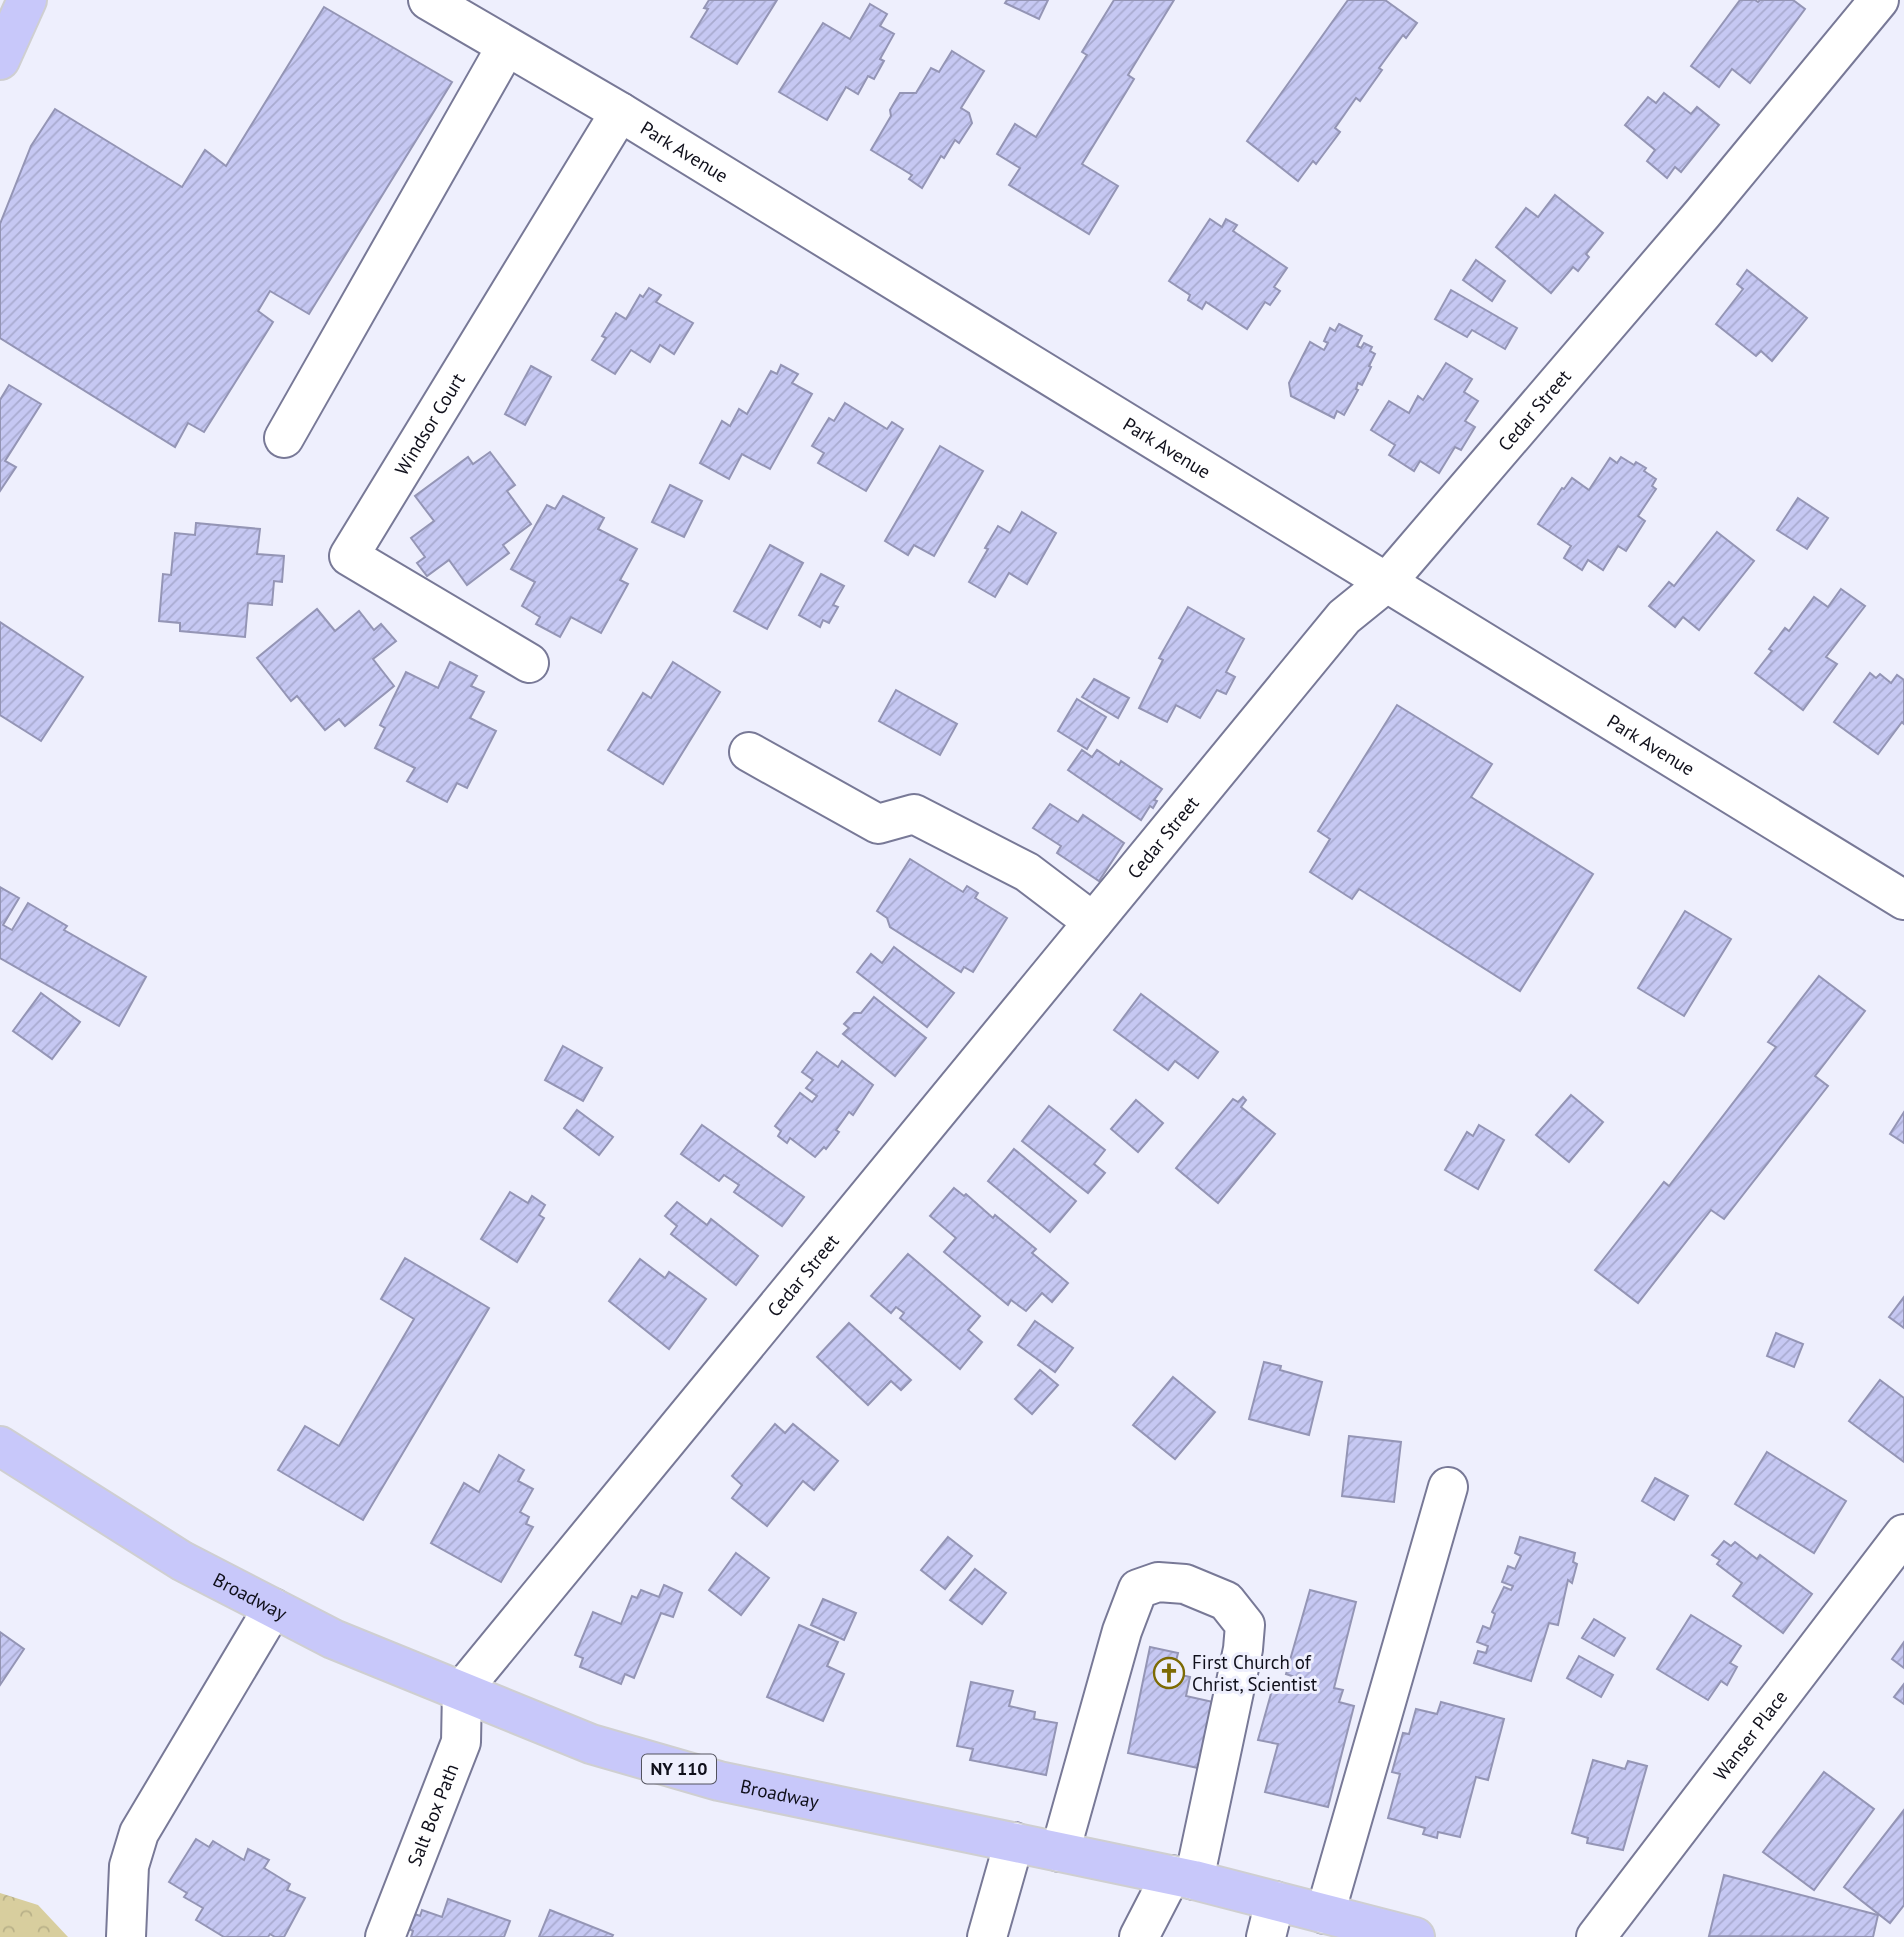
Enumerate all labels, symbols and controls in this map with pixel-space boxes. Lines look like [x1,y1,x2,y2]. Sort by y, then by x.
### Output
street label: Park Avenue [636,116,733,188]
street label: Cedar Street [1493,364,1576,456]
street label: Windsor Court [389,368,470,480]
street label: Park Avenue [1119,412,1215,484]
street label: Park Avenue [1603,709,1699,781]
street label: Cedar Street [1122,791,1204,883]
street label: Cedar Street [762,1229,844,1321]
street label: Broadway [209,1567,291,1625]
place label: First Church of Christ, Scientist [1192,1650,1318,1696]
church icon: First Church of Christ, Scientist [1152,1656,1186,1690]
street label: Wanser Place [1708,1685,1792,1785]
road number: NY 110 [642,1754,716,1784]
street label: Salt Box Path [402,1760,463,1870]
street label: Broadway [738,1774,821,1814]

